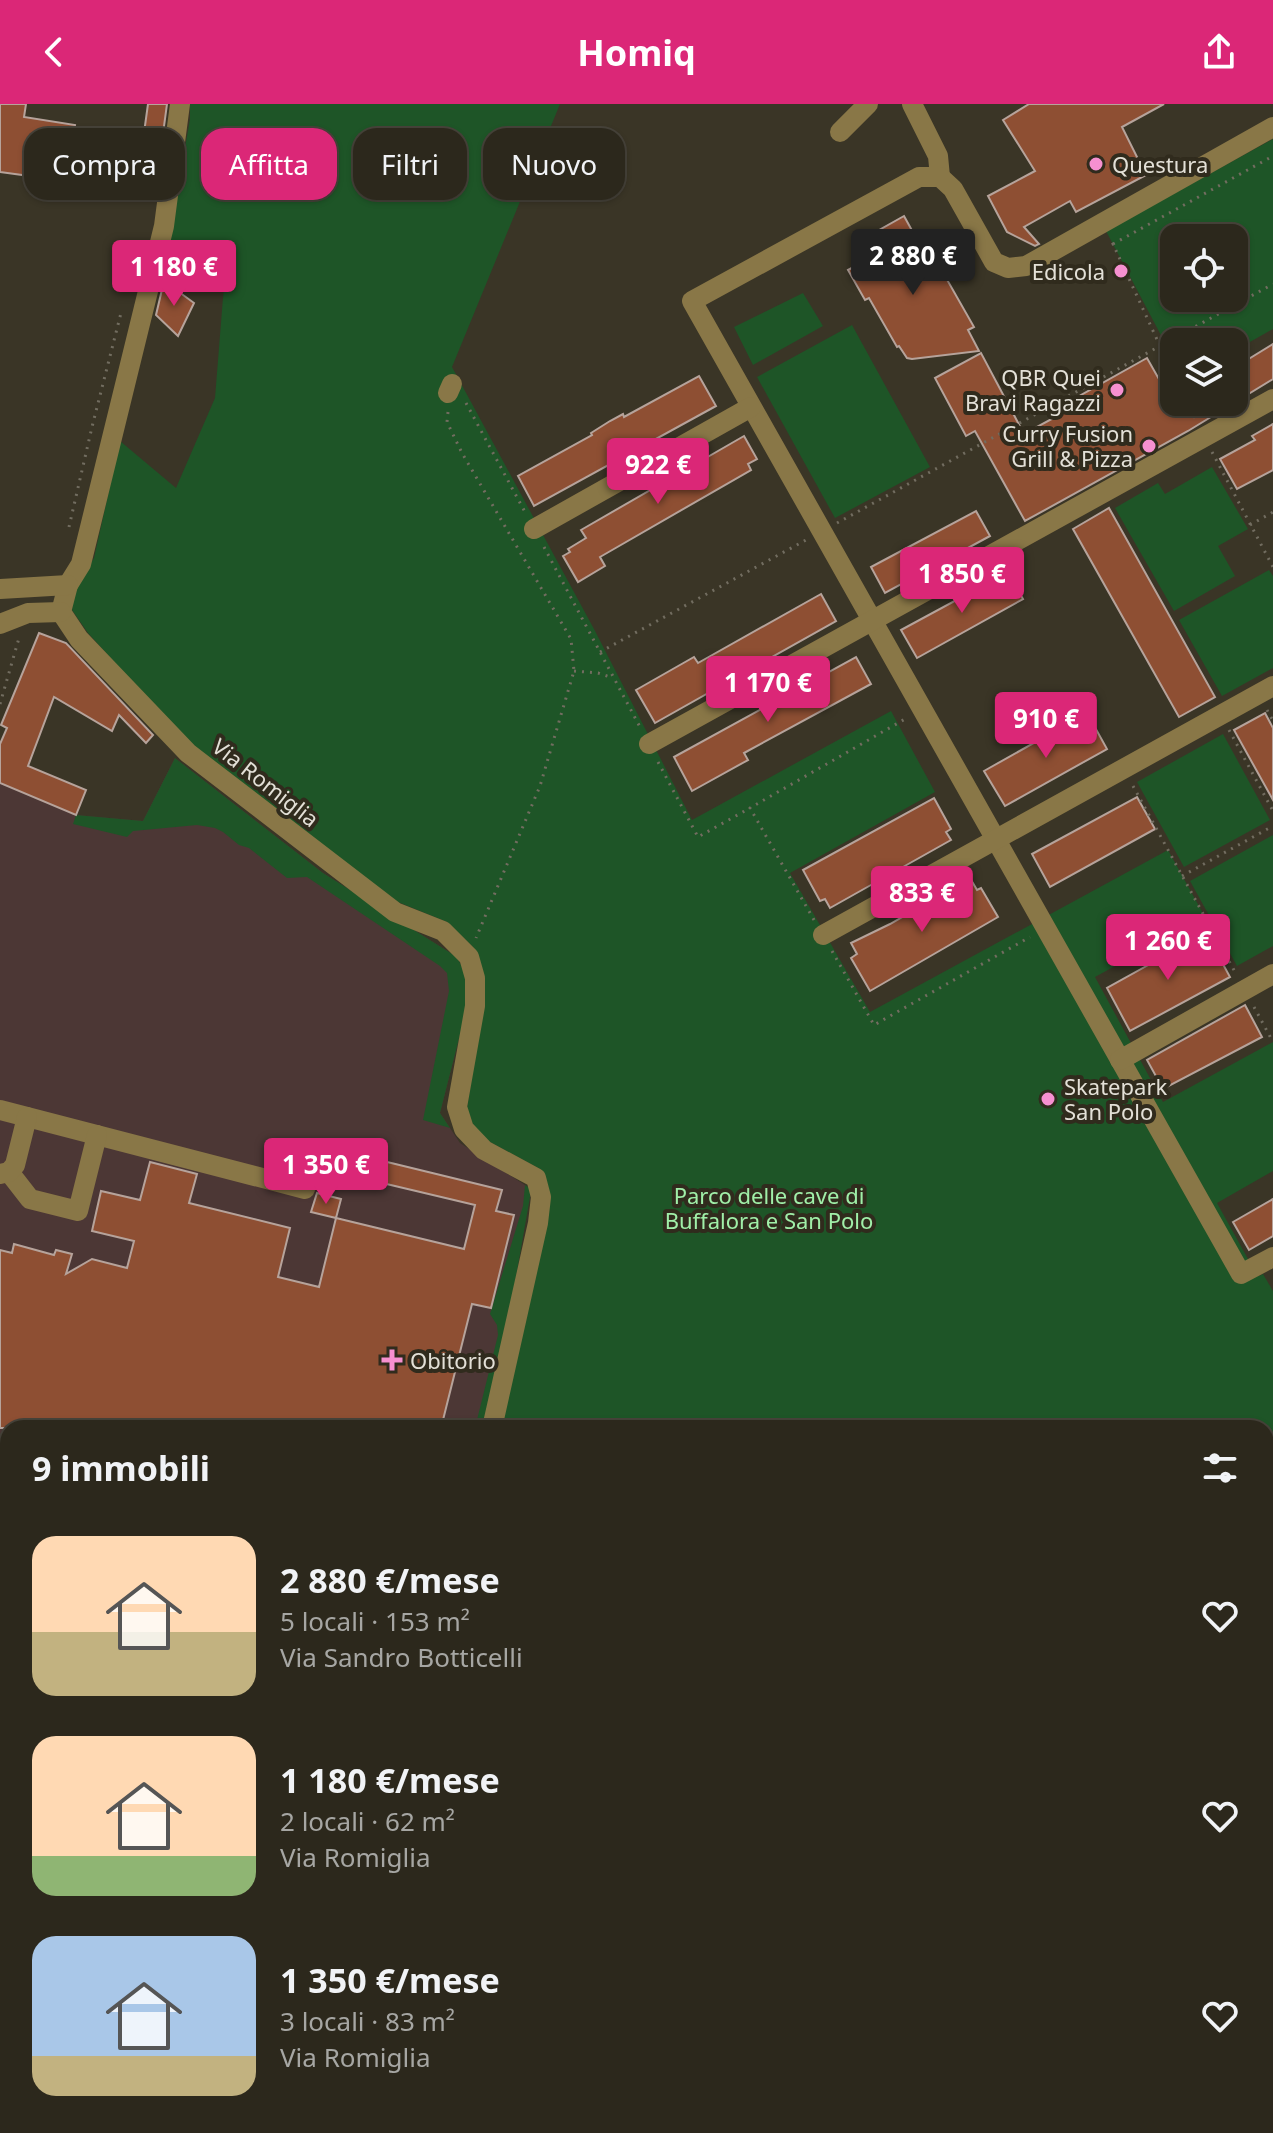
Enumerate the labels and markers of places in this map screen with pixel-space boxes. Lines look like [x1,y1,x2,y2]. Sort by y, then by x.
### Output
place label: Questura [1112,149,1208,179]
marker: Questura [1087,155,1105,173]
pin: 2 880 € [839,229,987,297]
pin: 1 180 € [100,240,248,308]
place label: Edicola [1032,256,1105,286]
marker: Edicola [1112,262,1130,280]
place label: QBR Quei Bravi Ragazzi [965,362,1101,417]
marker: QBR Quei Bravi Ragazzi [1108,381,1126,399]
place label: Curry Fusion Grill & Pizza [1002,418,1133,473]
marker: Curry Fusion Grill & Pizza [1140,437,1158,455]
pin: 922 € [602,438,714,506]
pin: 1 850 € [888,547,1036,615]
pin: 1 170 € [694,656,842,724]
pin: 910 € [990,692,1102,760]
pin: 833 € [866,866,978,934]
pin: 1 260 € [1094,914,1242,982]
place label: Skatepark San Polo [1064,1071,1167,1126]
marker: Skatepark San Polo [1039,1090,1057,1108]
pin: 1 350 € [252,1138,400,1206]
place label: Obitorio [410,1345,496,1375]
marker: Obitorio [381,1349,403,1371]

